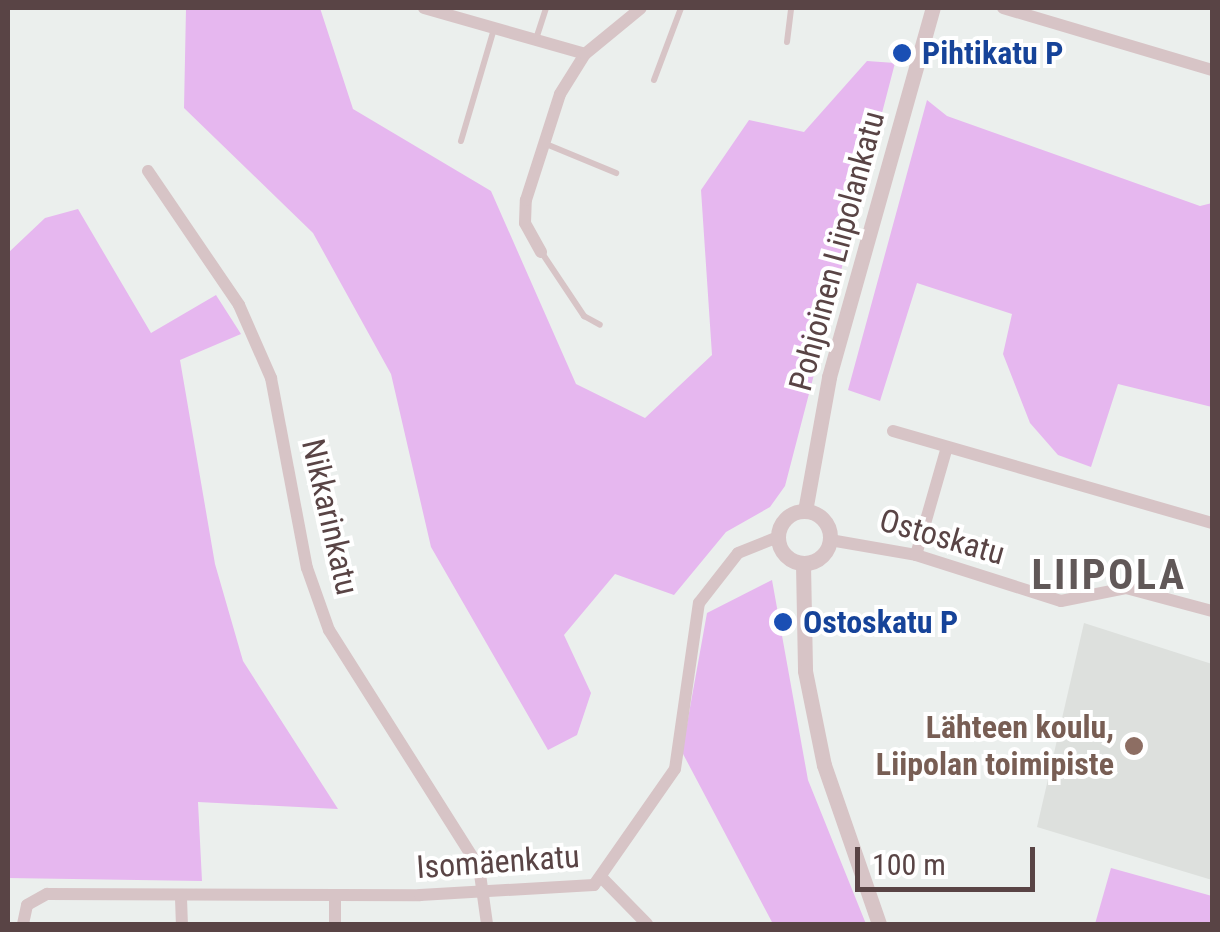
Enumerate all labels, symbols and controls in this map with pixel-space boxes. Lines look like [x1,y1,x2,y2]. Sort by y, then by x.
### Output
place label: Pihtikatu P [922,34,1063,72]
marker: Pihtikatu P [891,42,913,64]
street label: Pohjoinen Liipolankatu [781,107,893,395]
street label: Nikkarinkatu [293,435,367,599]
street label: Ostoskatu [875,501,1009,573]
district label: LIIPOLA [1031,550,1187,600]
place label: Ostoskatu P [803,603,958,641]
marker: Ostoskatu P [772,611,794,633]
place label: Lähteen koulu, Liipolan toimipiste [876,709,1114,784]
marker: Lähteen koulu, Liipolan toimipiste [1123,735,1145,757]
scale bar [860,827,1040,889]
street label: Isomäenkatu [415,837,581,887]
text: 100 m [872,847,946,882]

